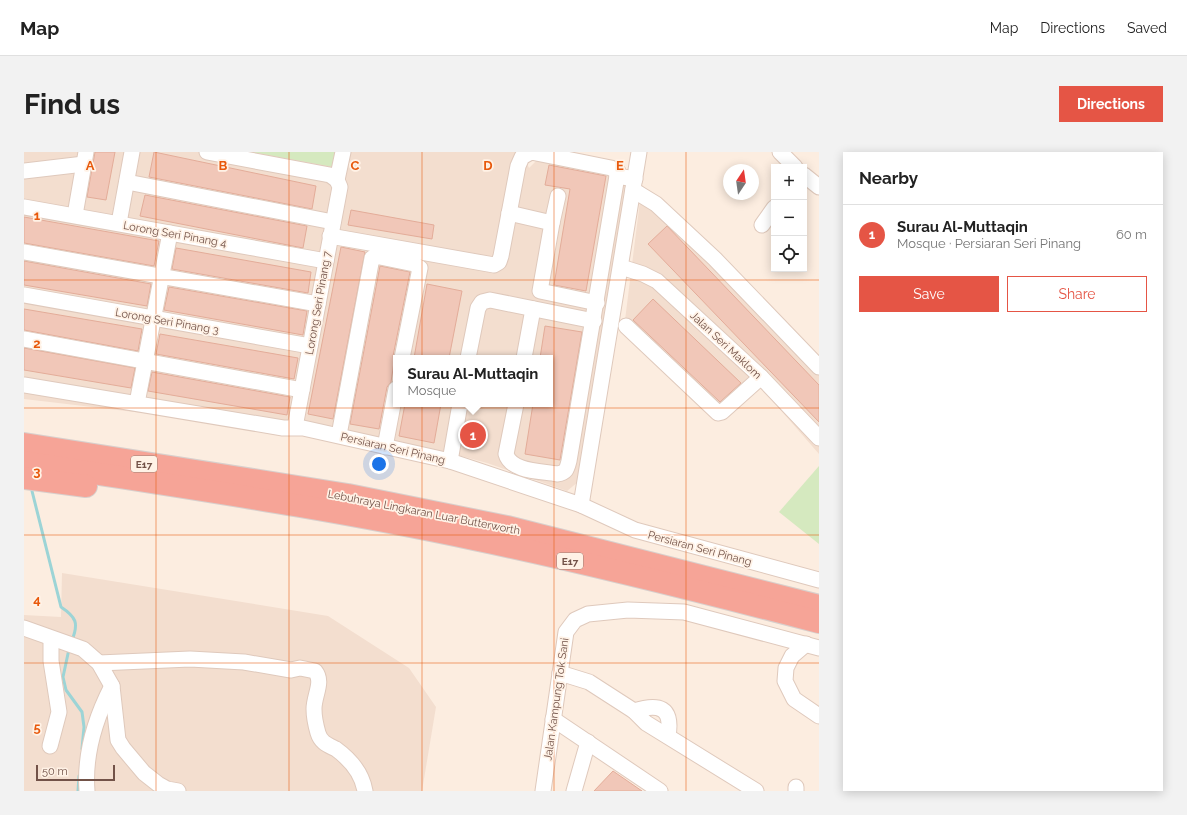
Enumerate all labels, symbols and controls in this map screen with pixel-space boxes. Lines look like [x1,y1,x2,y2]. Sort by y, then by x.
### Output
text: Map [20,17,59,39]
text: Map [990,20,1018,36]
text: Directions [1040,20,1105,36]
text: Saved [1127,20,1167,36]
button: Directions [1059,86,1163,122]
text: Find us [24,88,120,121]
text: A [86,158,95,173]
text: B [219,158,228,173]
text: C [351,158,360,173]
text: D [483,158,493,173]
text: E [616,158,624,173]
north arrow [723,164,759,200]
map controls [771,164,807,272]
button: + [771,164,807,200]
text: Nearby [859,168,918,188]
button: − [771,200,807,236]
text: 1 [34,208,41,223]
text: Surau Al-Muttaqin [897,218,1028,236]
street label: Lorong Seri Pinang 4 [122,219,228,250]
text: 1 [869,227,875,242]
text: 60 m [1116,227,1147,242]
button: locate [771,236,807,272]
text: Mosque · Persiaran Seri Pinang [897,236,1081,251]
street label: Lorong Seri Pinang 7 [303,250,334,356]
button: Save [859,276,999,312]
button: Share [1007,276,1147,312]
street label: Lorong Seri Pinang 3 [114,306,220,337]
street label: Jalan Seri Maklom [687,309,764,382]
text: 2 [33,336,41,351]
popup [393,355,553,407]
text: Surau Al-Muttaqin [408,365,538,383]
text: Mosque [408,383,456,398]
pin: 1 [460,420,486,450]
street label: Persiaran Seri Pinang [339,430,446,467]
your location [369,454,389,474]
road number: E17 [131,456,157,472]
text: 3 [33,464,41,479]
street label: Lebuhraya Lingkaran Luar Butterworth [327,487,521,538]
street label: Persiaran Seri Pinang [647,528,753,569]
road number: E17 [557,553,583,569]
text: 4 [33,592,41,607]
street label: Jalan Kampung Tok Sani [541,637,572,761]
text: 5 [33,720,41,735]
scale bar [36,763,115,782]
text: 50 m [42,765,68,778]

